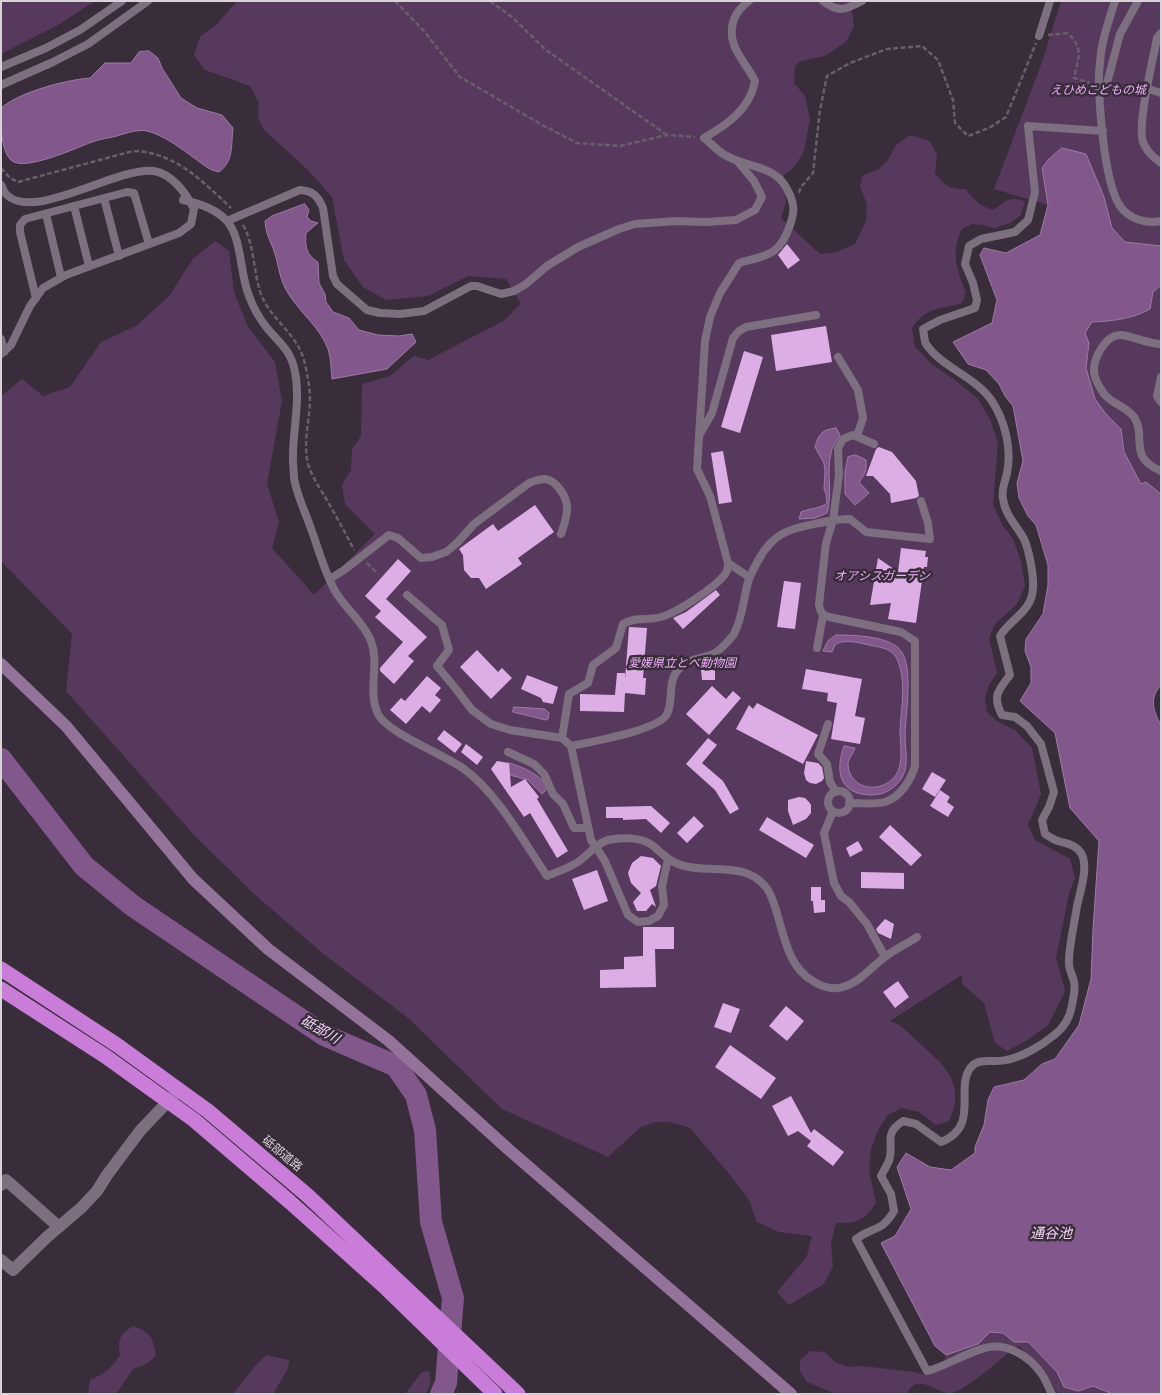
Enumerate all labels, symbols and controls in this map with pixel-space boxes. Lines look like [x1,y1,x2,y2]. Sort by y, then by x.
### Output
park label: えひめこどもの城 [1050,84,1146,98]
park label: オアシスガーデン [834,570,930,584]
park label: 愛媛県立とべ動物園 [628,657,736,671]
water label: 砥部川 [298,1012,342,1048]
street label: 砥部道路 [259,1133,305,1175]
water label: 通谷池 [1030,1226,1072,1242]

